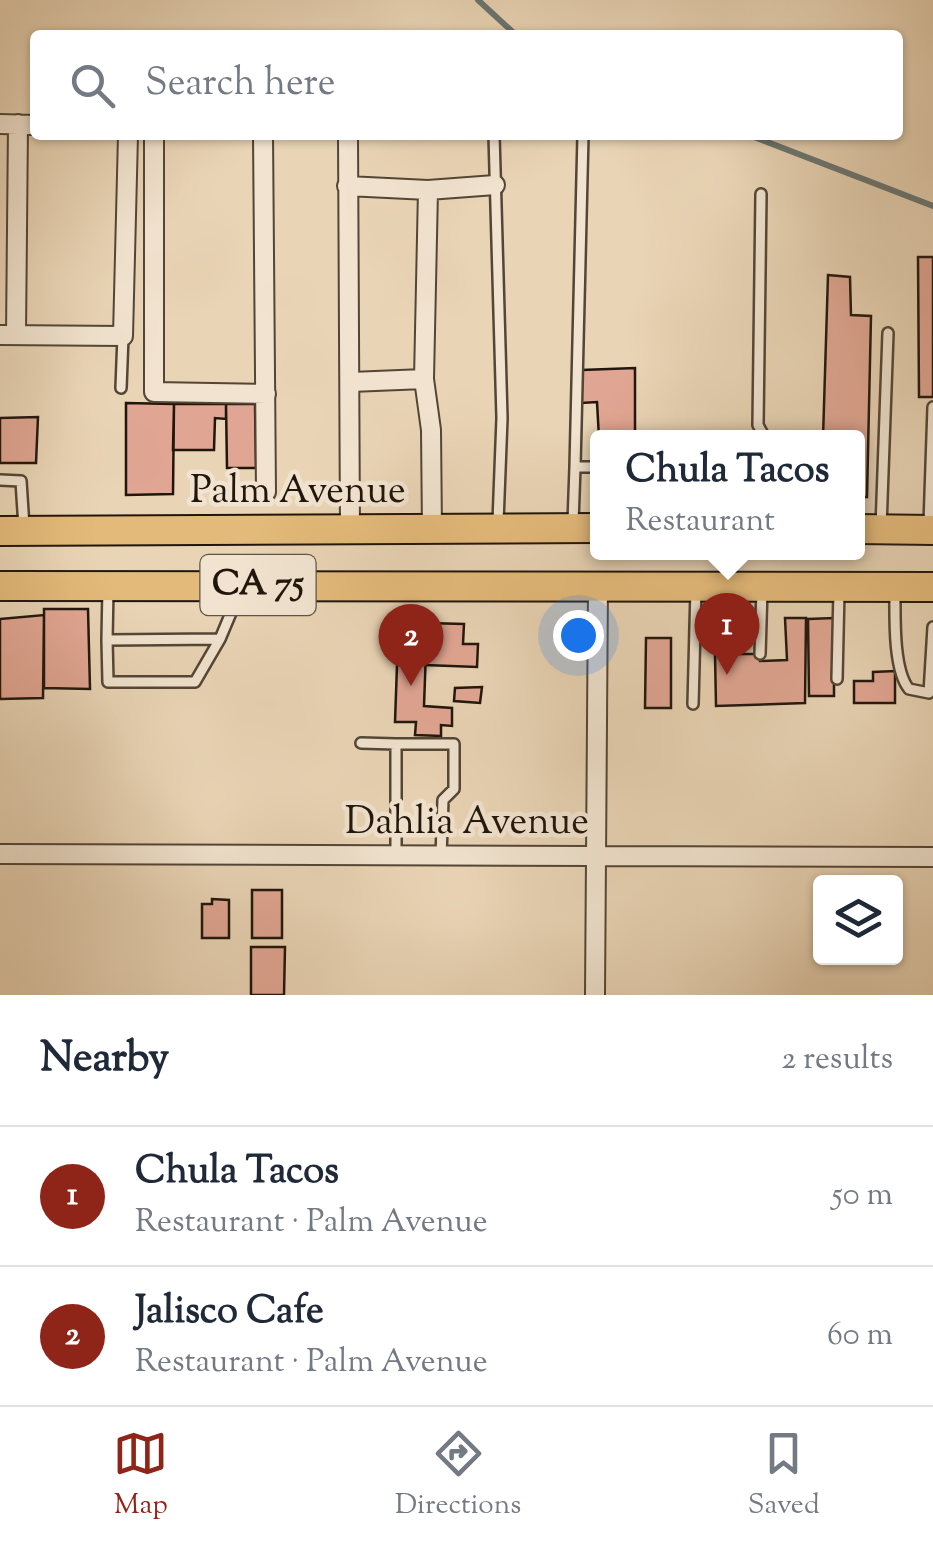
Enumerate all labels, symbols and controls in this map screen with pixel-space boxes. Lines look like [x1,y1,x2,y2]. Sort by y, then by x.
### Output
search box [30,30,903,140]
icon: search [65,58,120,113]
text: Search here [145,58,336,112]
popup [590,430,865,560]
text: Chula Tacos [626,445,829,499]
street label: Palm Avenue [190,466,406,520]
text: Restaurant [626,499,775,545]
road number: CA 75 [200,555,316,615]
pin: 1 [694,592,760,675]
pin: 2 [378,604,444,686]
your location [553,610,604,661]
street label: Dahlia Avenue [345,797,589,851]
map controls [813,875,903,965]
button: layers [813,875,903,965]
text: Nearby [40,1030,169,1090]
text: 2 results [781,1037,893,1083]
text: Chula Tacos [135,1146,339,1200]
text: 1 [67,1173,78,1219]
text: 50 m [832,1173,893,1219]
text: Restaurant · Palm Avenue [135,1200,488,1246]
text: Jalisco Cafe [135,1286,324,1340]
text: 2 [65,1313,80,1359]
text: 60 m [827,1313,893,1359]
text: Restaurant · Palm Avenue [135,1340,488,1386]
tab: Map [113,1426,168,1526]
tab: Directions [395,1426,521,1526]
tab: Saved [748,1426,820,1526]

